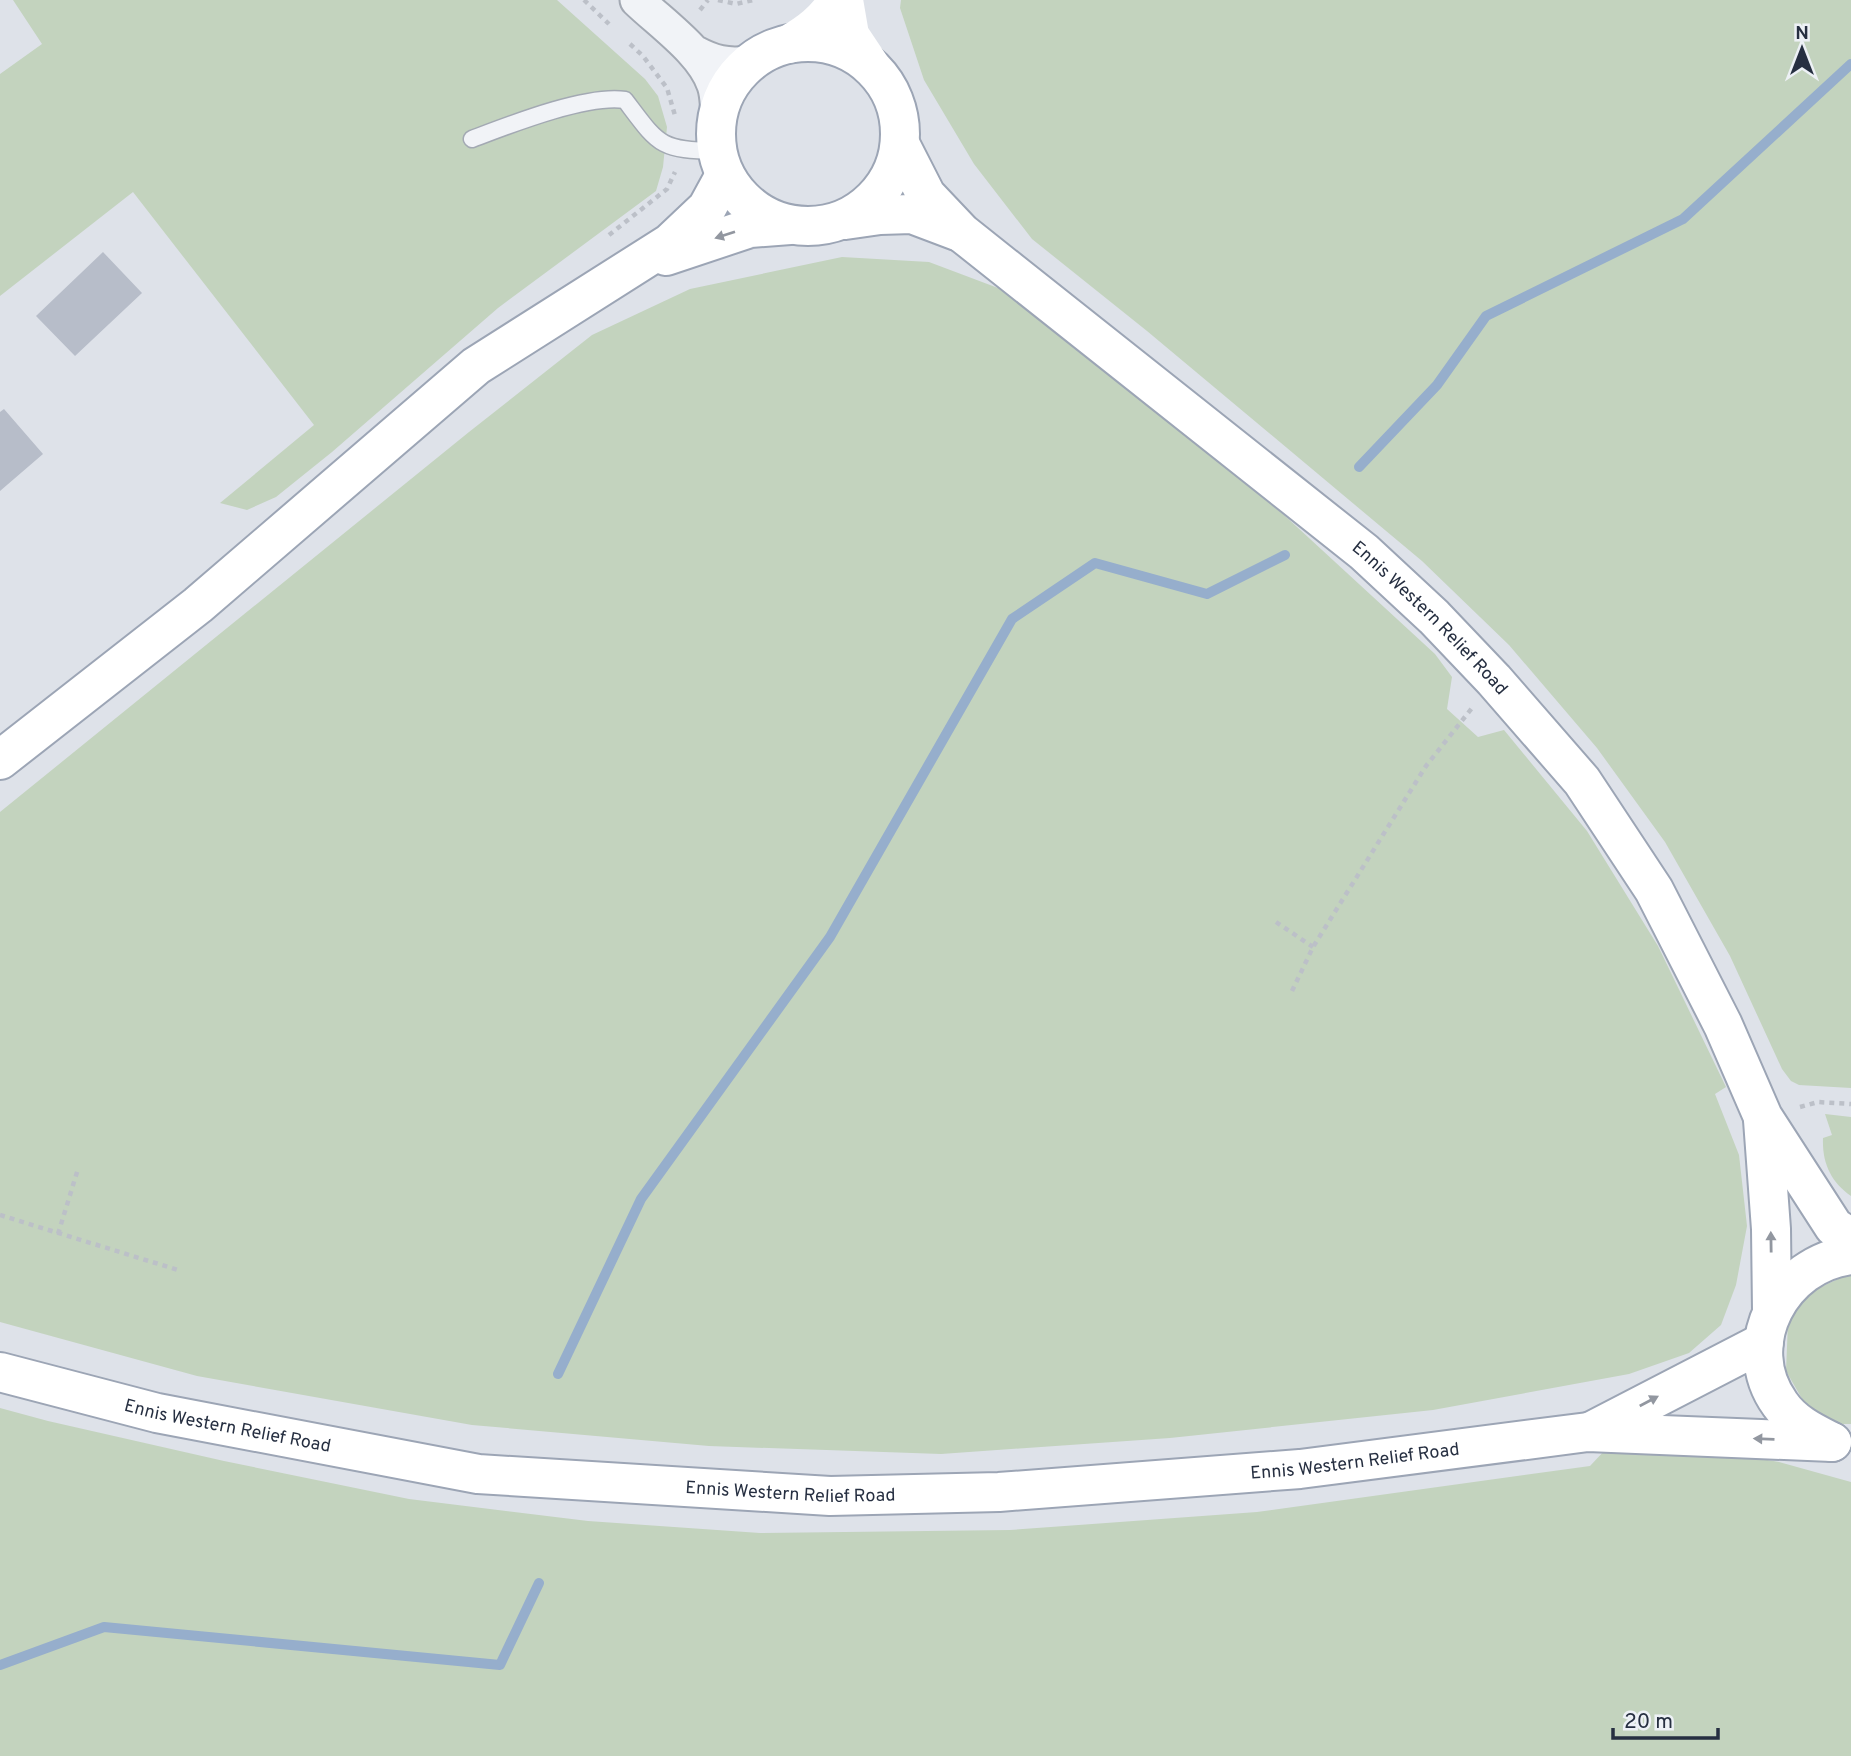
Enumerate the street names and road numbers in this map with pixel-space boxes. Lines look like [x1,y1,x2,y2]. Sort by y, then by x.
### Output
street label: Ennis Western Relief Road [1347,537,1512,700]
street label: Ennis Western Relief Road [121,1395,333,1459]
street label: Ennis Western Relief Road [1250,1439,1461,1486]
street label: Ennis Western Relief Road [685,1477,896,1509]

